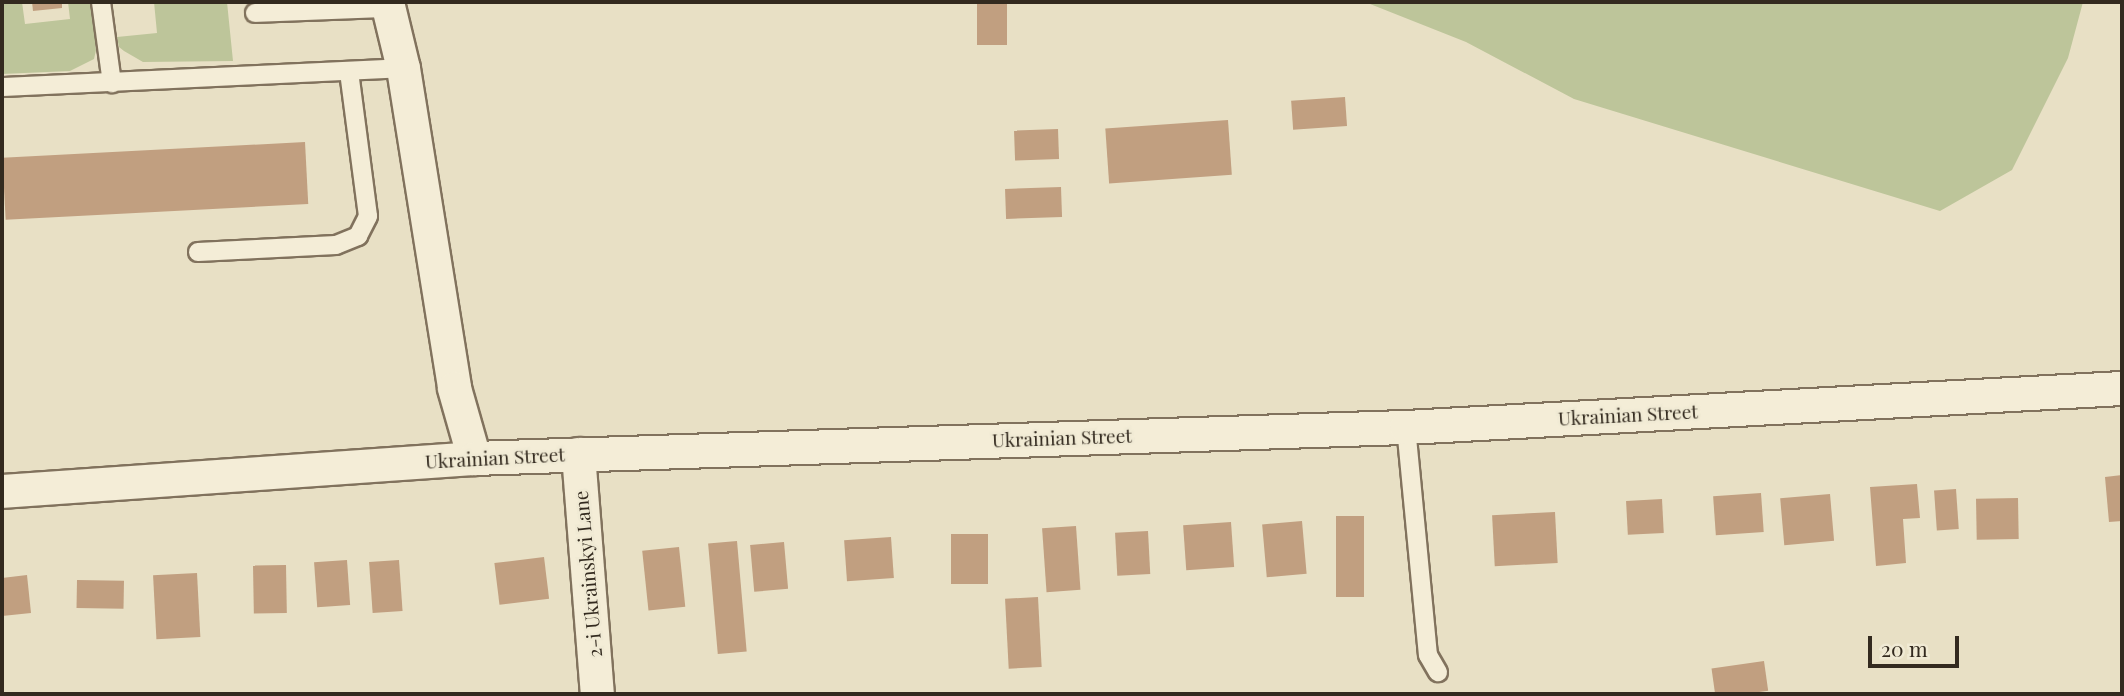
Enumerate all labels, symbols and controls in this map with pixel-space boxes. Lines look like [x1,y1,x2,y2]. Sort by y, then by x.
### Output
street label: Ukrainian Street [1557,400,1699,430]
street label: Ukrainian Street [992,424,1132,452]
street label: Ukrainian Street [424,443,566,473]
street label: 2-i Ukrainskyi Lane [569,490,607,658]
scale bar [1872,622,1963,666]
text: 20 m [1881,634,1928,662]

